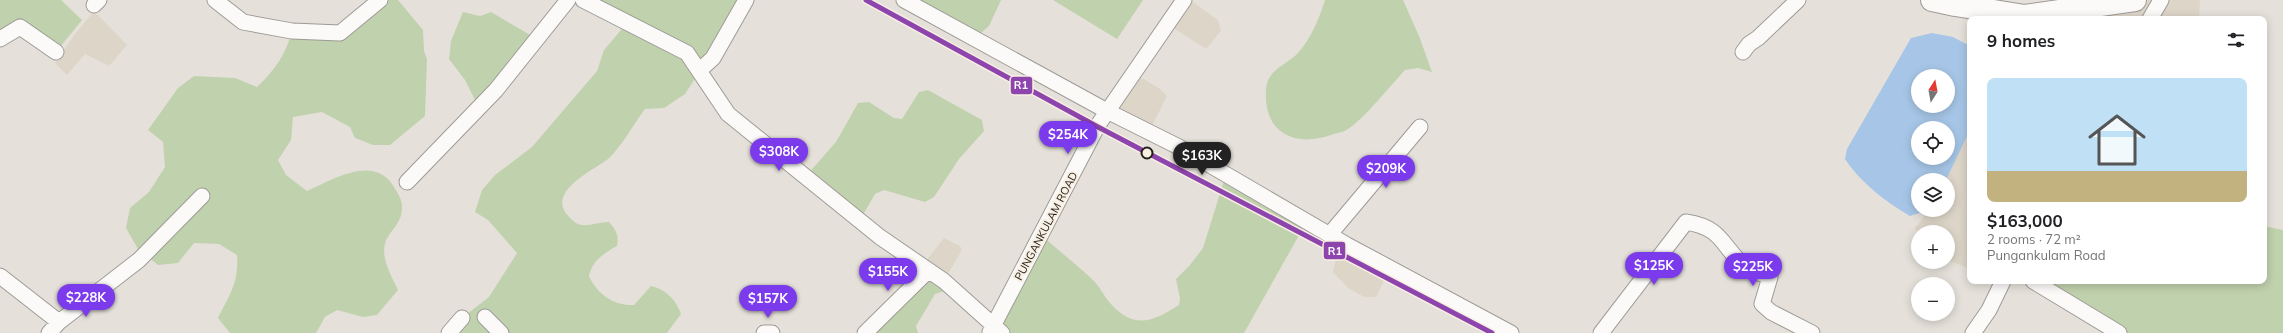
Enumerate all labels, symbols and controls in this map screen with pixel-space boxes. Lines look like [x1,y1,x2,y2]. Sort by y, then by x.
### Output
icon: filters [2225,29,2247,51]
text: 9 homes [1987,30,2055,51]
north arrow [1911,69,1955,113]
map controls [1911,69,1955,321]
line badge: R1 [1010,76,1033,95]
text: R1 [1014,78,1029,92]
icon: home [2081,104,2153,176]
pin: $254K [1040,121,1096,155]
button: locate [1911,121,1955,165]
text: $254K [1048,126,1088,142]
pin: $308K [751,138,807,172]
pin: $163K [1174,142,1230,176]
text: $308K [759,143,799,159]
unlabelled marker [1140,146,1154,160]
text: $163K [1182,147,1222,163]
pin: $209K [1358,155,1414,189]
text: $209K [1366,160,1406,176]
street label: PUNGANKULAM ROAD [1011,169,1081,283]
button: layers [1911,173,1955,217]
text: $163,000 [1987,210,2063,231]
button: + [1911,225,1955,269]
text: 2 rooms · 72 m² [1987,231,2081,247]
line badge: R1 [1323,241,1346,260]
text: R1 [1328,244,1343,258]
text: Pungankulam Road [1987,247,2106,263]
pin: $125K [1626,252,1682,286]
pin: $225K [1725,253,1781,287]
text: $125K [1634,257,1674,273]
pin: $155K [860,258,916,292]
text: $225K [1733,258,1773,274]
text: $155K [868,263,908,279]
button: − [1911,277,1955,321]
pin: $228K [58,284,114,318]
pin: $157K [740,285,796,319]
text: $228K [66,289,106,305]
text: $157K [748,290,788,306]

